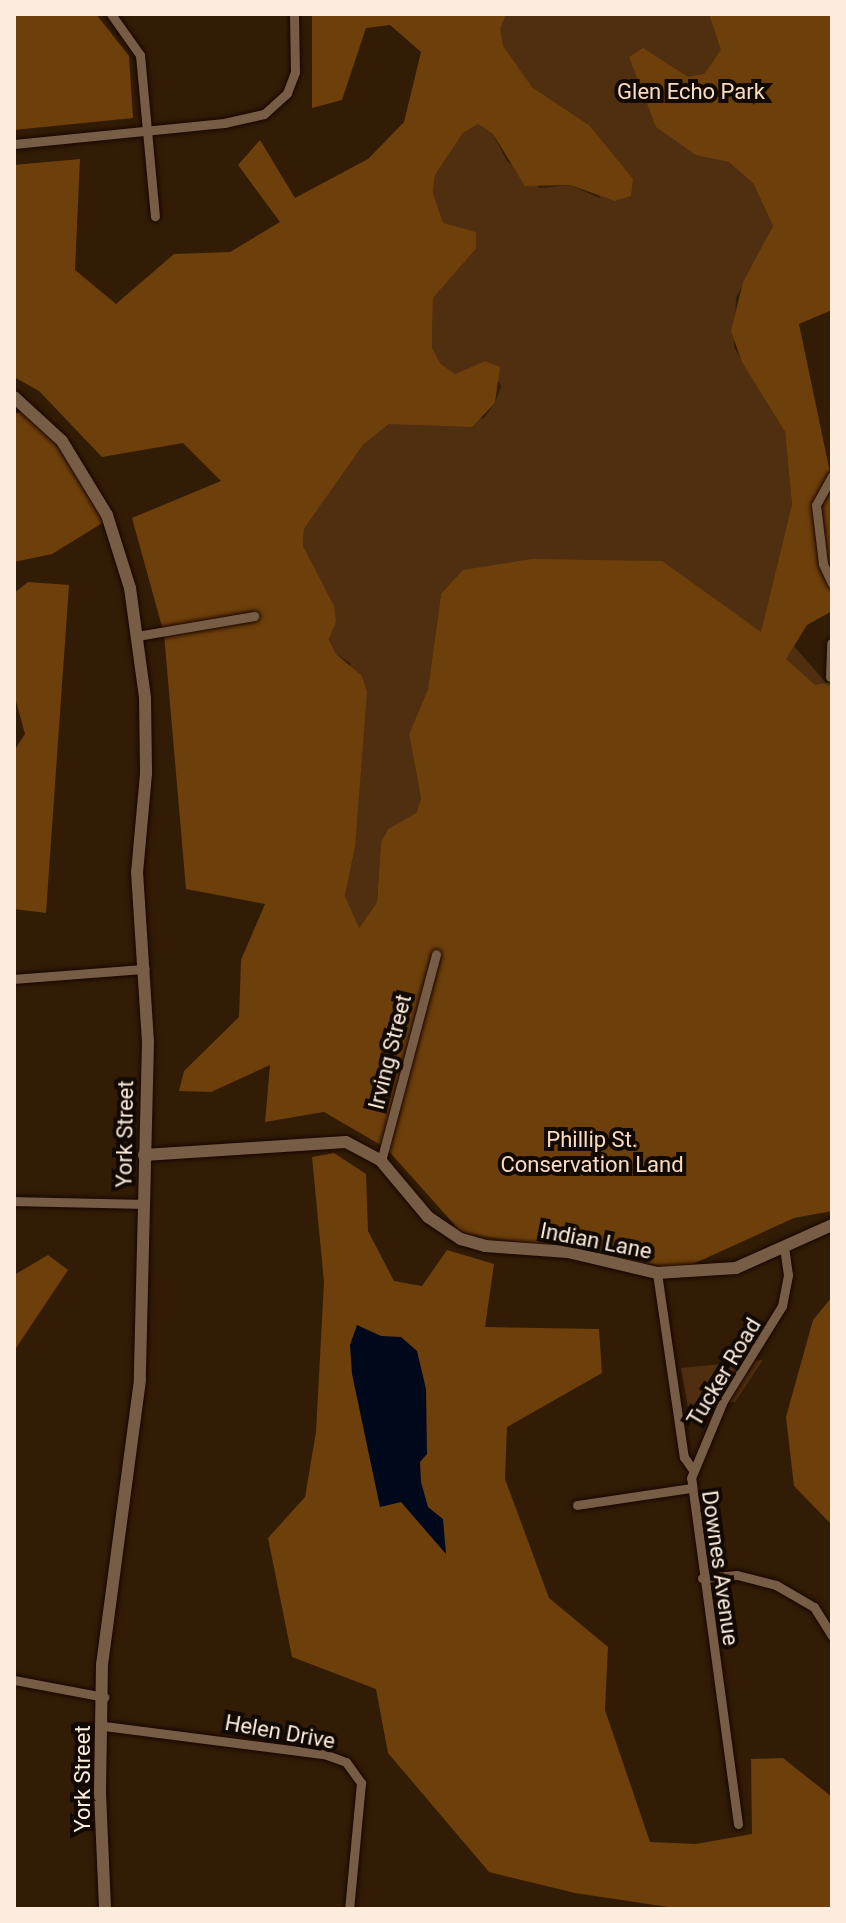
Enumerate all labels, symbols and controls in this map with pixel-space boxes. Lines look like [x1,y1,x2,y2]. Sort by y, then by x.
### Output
park label: Glen Echo Park [617,79,765,105]
street label: Irving Street [363,992,417,1112]
street label: York Street [111,1080,139,1188]
park label: Phillip St. Conservation Land [500,1126,684,1178]
street label: Indian Lane [538,1217,654,1265]
street label: Tucker Road [681,1313,767,1431]
street label: Downes Avenue [696,1489,744,1647]
street label: Helen Drive [223,1709,337,1755]
street label: York Street [70,1725,96,1833]

